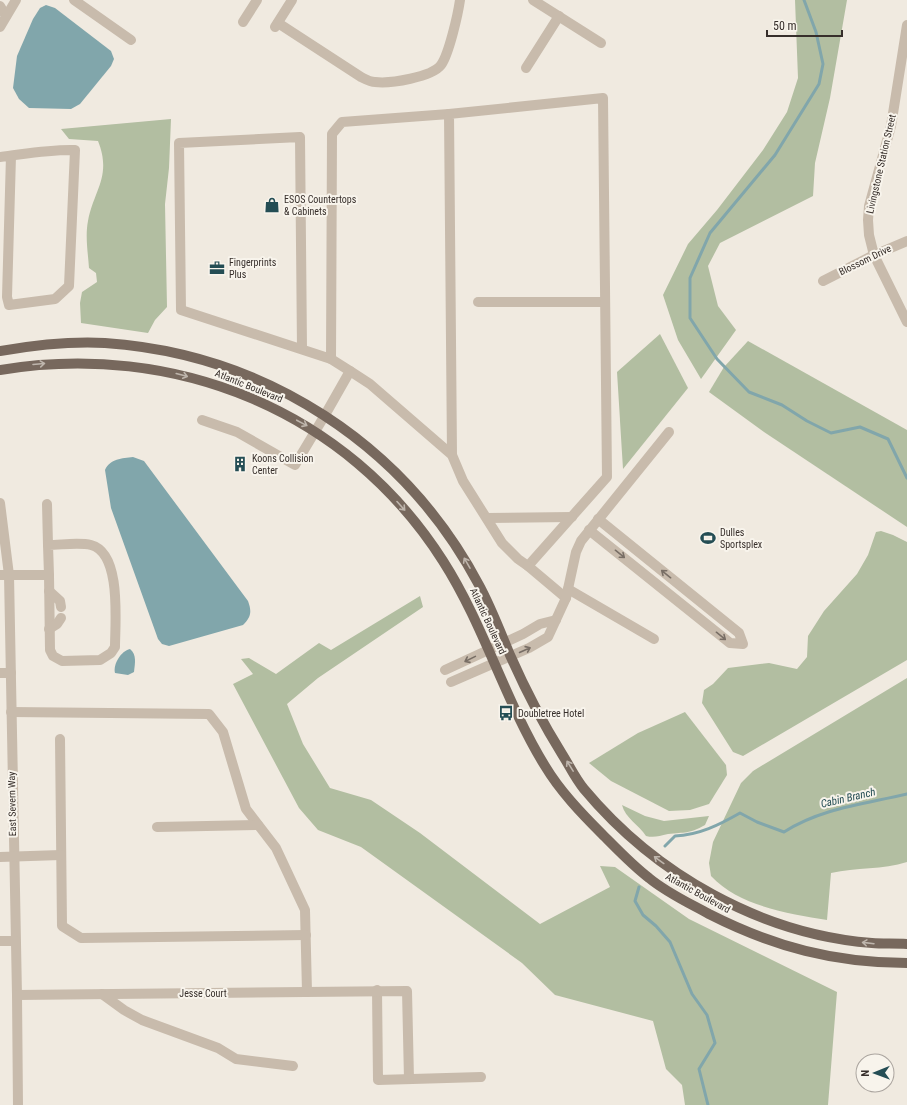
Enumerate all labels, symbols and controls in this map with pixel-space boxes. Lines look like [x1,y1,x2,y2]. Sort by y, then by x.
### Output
scale bar [767,12,842,38]
text: 50 m [773,19,797,33]
street label: Livingstone Station Street [864,113,898,215]
place label: ESOS Countertops & Cabinets [284,194,357,217]
shop icon: ESOS Countertops & Cabinets [263,196,281,214]
street label: Blossom Drive [837,242,893,277]
place label: Fingerprints Plus [229,257,277,280]
office icon: Fingerprints Plus [208,259,226,277]
one-way arrow [32,361,45,368]
street label: Atlantic Boulevard [214,367,284,405]
one-way arrow [175,371,188,379]
one-way arrow [296,420,308,427]
place label: Koons Collision Center [252,453,314,476]
building icon: Koons Collision Center [231,455,249,473]
one-way arrow [396,501,406,511]
place label: Dulles Sportsplex [720,527,763,550]
sports icon: Dulles Sportsplex [699,529,717,547]
one-way arrow [614,550,625,559]
one-way arrow [462,557,470,569]
one-way arrow [661,570,671,579]
street label: Atlantic Boulevard [468,586,508,656]
one-way arrow [715,631,726,640]
one-way arrow [519,645,531,653]
one-way arrow [464,656,476,663]
bus stop icon: Doubletree Hotel [497,704,515,722]
place label: Doubletree Hotel [518,708,584,719]
one-way arrow [565,761,574,772]
street label: East Severn Way [6,772,18,836]
water label: Cabin Branch [819,785,877,811]
one-way arrow [654,856,665,864]
street label: Atlantic Boulevard [664,871,732,915]
one-way arrow [862,939,875,946]
street label: Jesse Court [179,988,227,999]
north arrow [855,1053,895,1093]
text: N [859,1069,872,1077]

